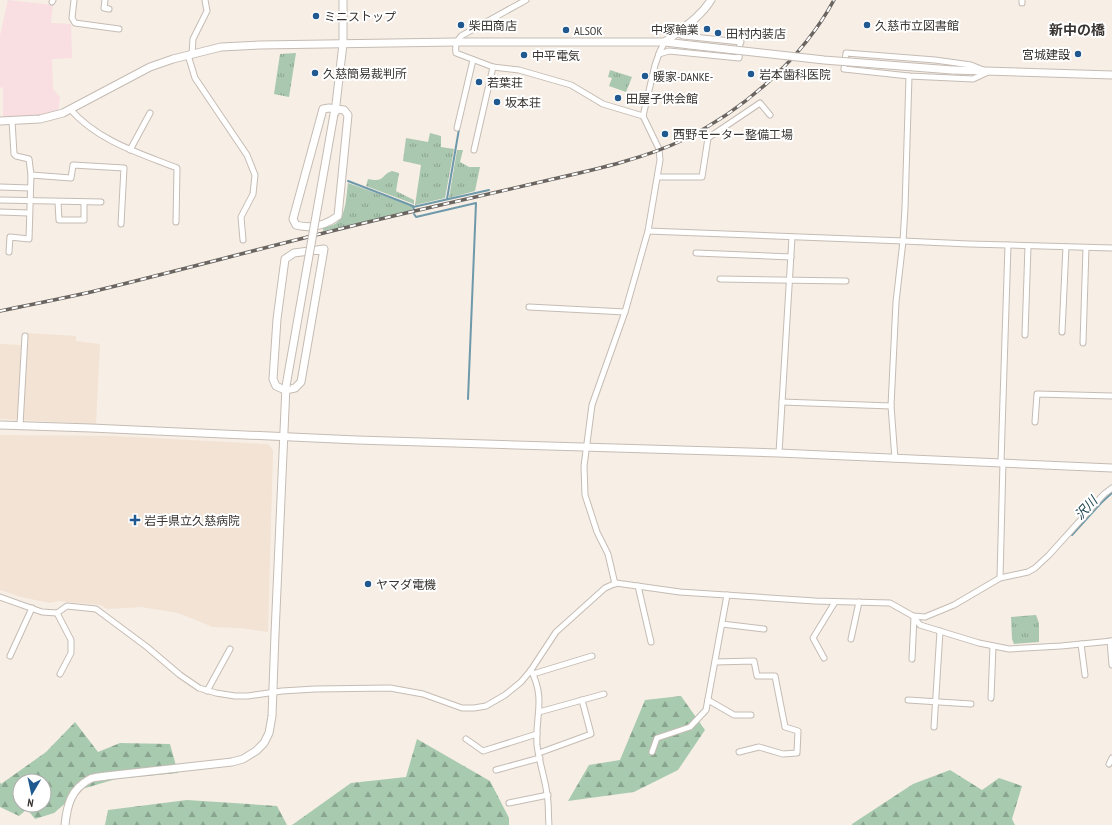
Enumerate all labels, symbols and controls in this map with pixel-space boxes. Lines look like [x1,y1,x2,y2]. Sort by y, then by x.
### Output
place label: ミニストップ [324,9,396,24]
marker: ミニストップ [311,11,321,21]
place label: 柴田商店 [469,18,517,33]
place label: 久慈市立図書館 [875,18,959,33]
marker: 柴田商店 [456,20,466,30]
marker: 久慈市立図書館 [862,20,872,30]
district label: 新中の橋 [1049,21,1105,39]
place label: 中塚輪業 [651,22,699,37]
place label: ALSOK [574,23,602,38]
marker: 中塚輪業 [702,24,712,34]
marker: ALSOK [561,25,571,35]
place label: 田村内装店 [726,26,786,41]
marker: 田村内装店 [713,28,723,38]
place label: 宮城建設 [1022,47,1070,62]
place label: 中平電気 [532,48,580,63]
marker: 宮城建設 [1073,49,1083,59]
marker: 中平電気 [519,50,529,60]
place label: 久慈簡易裁判所 [323,66,407,81]
place label: 岩本歯科医院 [759,67,831,82]
marker: 久慈簡易裁判所 [310,68,320,78]
place label: 暖家-DANKE- [653,69,713,84]
marker: 岩本歯科医院 [746,69,756,79]
marker: 暖家-DANKE- [640,71,650,81]
place label: 若葉荘 [487,75,523,90]
marker: 若葉荘 [474,77,484,87]
place label: 田屋子供会館 [626,91,698,106]
marker: 田屋子供会館 [613,93,623,103]
place label: 坂本荘 [505,95,541,110]
marker: 坂本荘 [492,97,502,107]
place label: 西野モーター整備工場 [673,127,793,142]
marker: 西野モーター整備工場 [660,129,670,139]
water label: 沢川 [1071,491,1102,523]
place label: 岩手県立久慈病院 [144,513,240,528]
marker: 岩手県立久慈病院 [129,514,141,526]
place label: ヤマダ電機 [376,577,436,592]
marker: ヤマダ電機 [363,579,373,589]
north arrow [12,773,52,813]
text: N [26,795,34,810]

